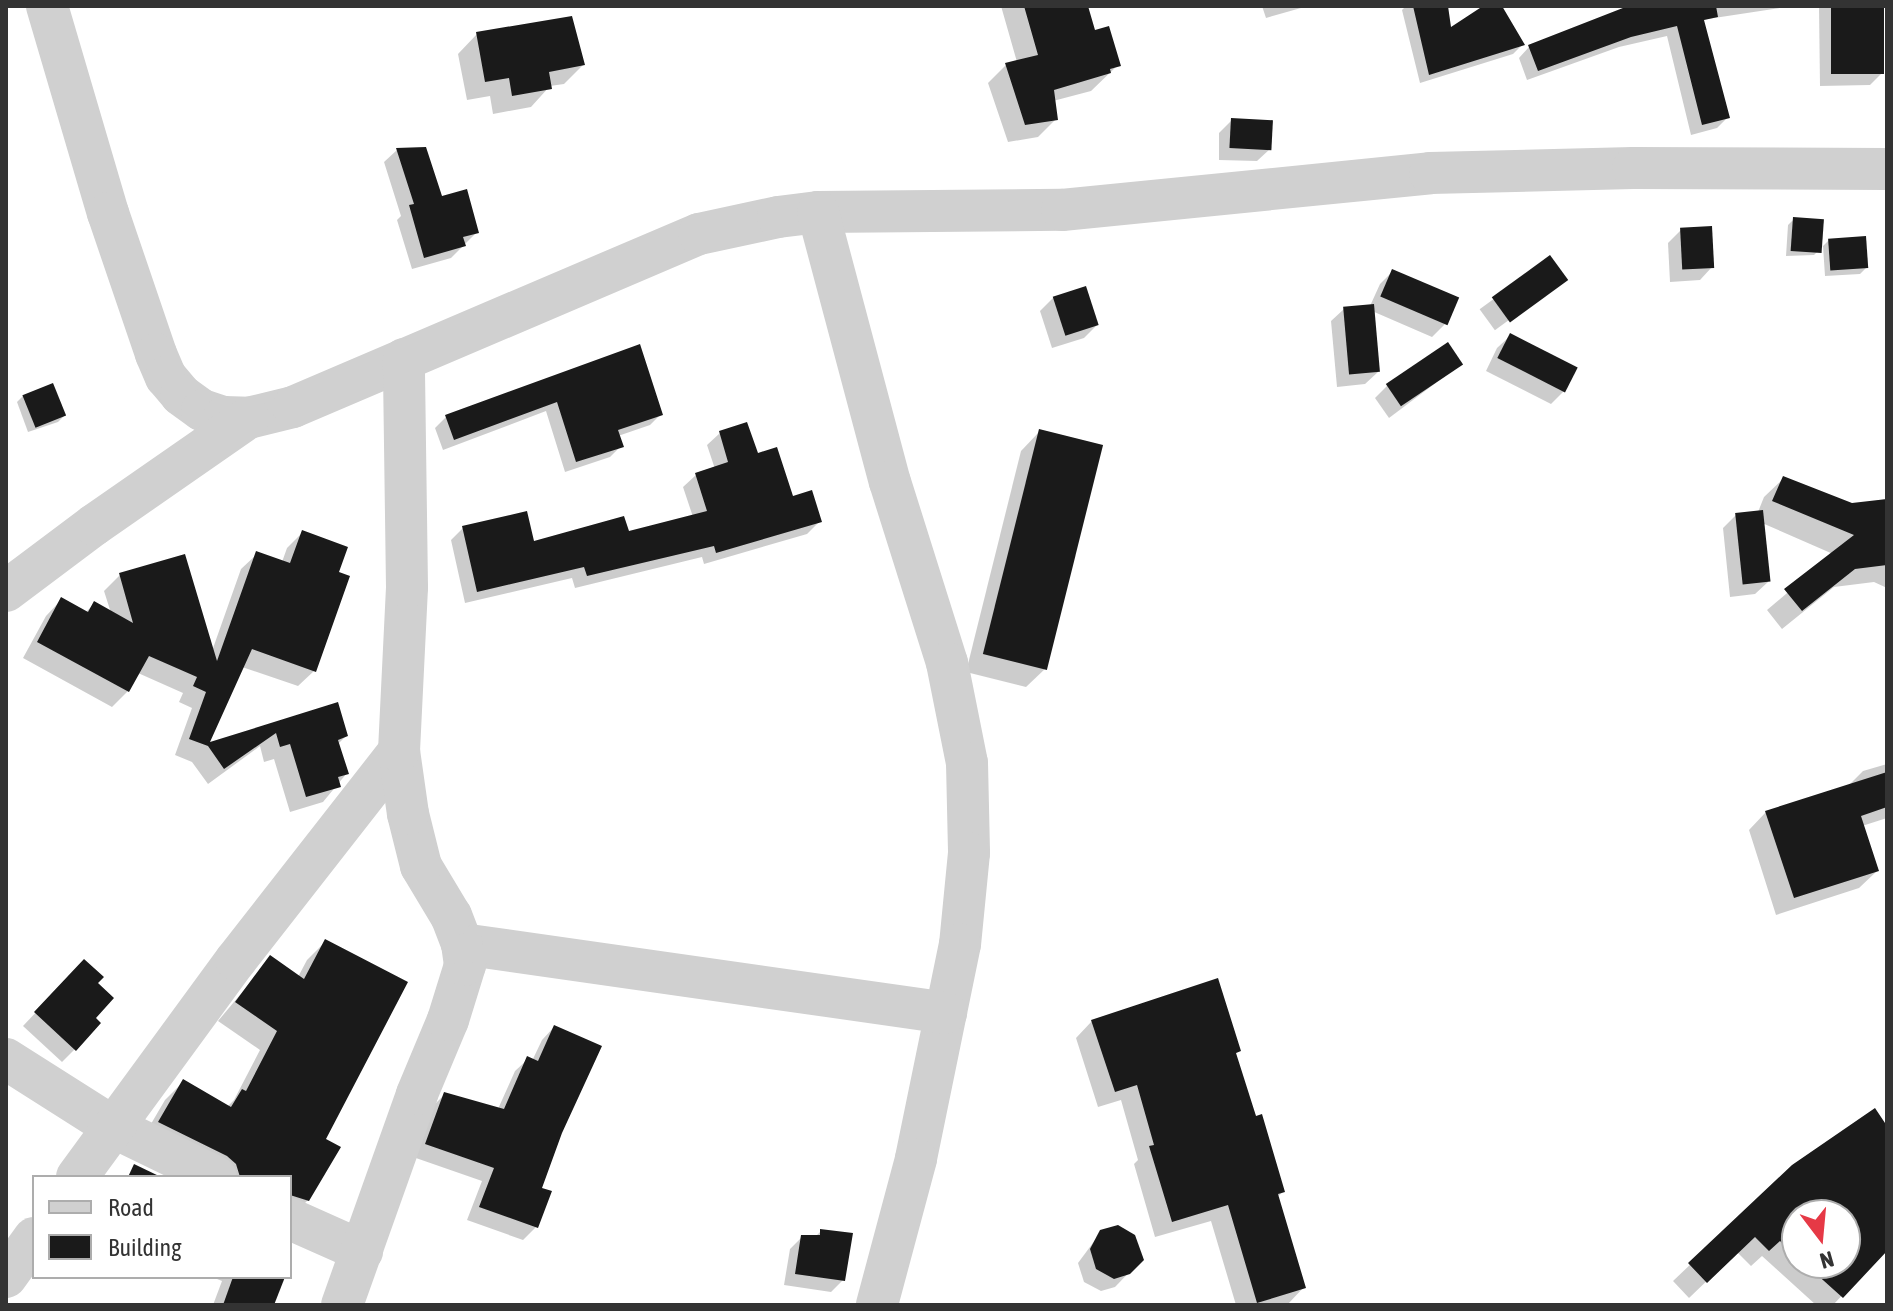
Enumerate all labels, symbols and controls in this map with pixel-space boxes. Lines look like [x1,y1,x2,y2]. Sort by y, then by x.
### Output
legend [32,1175,292,1279]
text: Road [108,1194,154,1221]
north arrow [1781,1199,1861,1279]
text: Building [108,1234,181,1261]
text: N [1817,1246,1837,1274]

